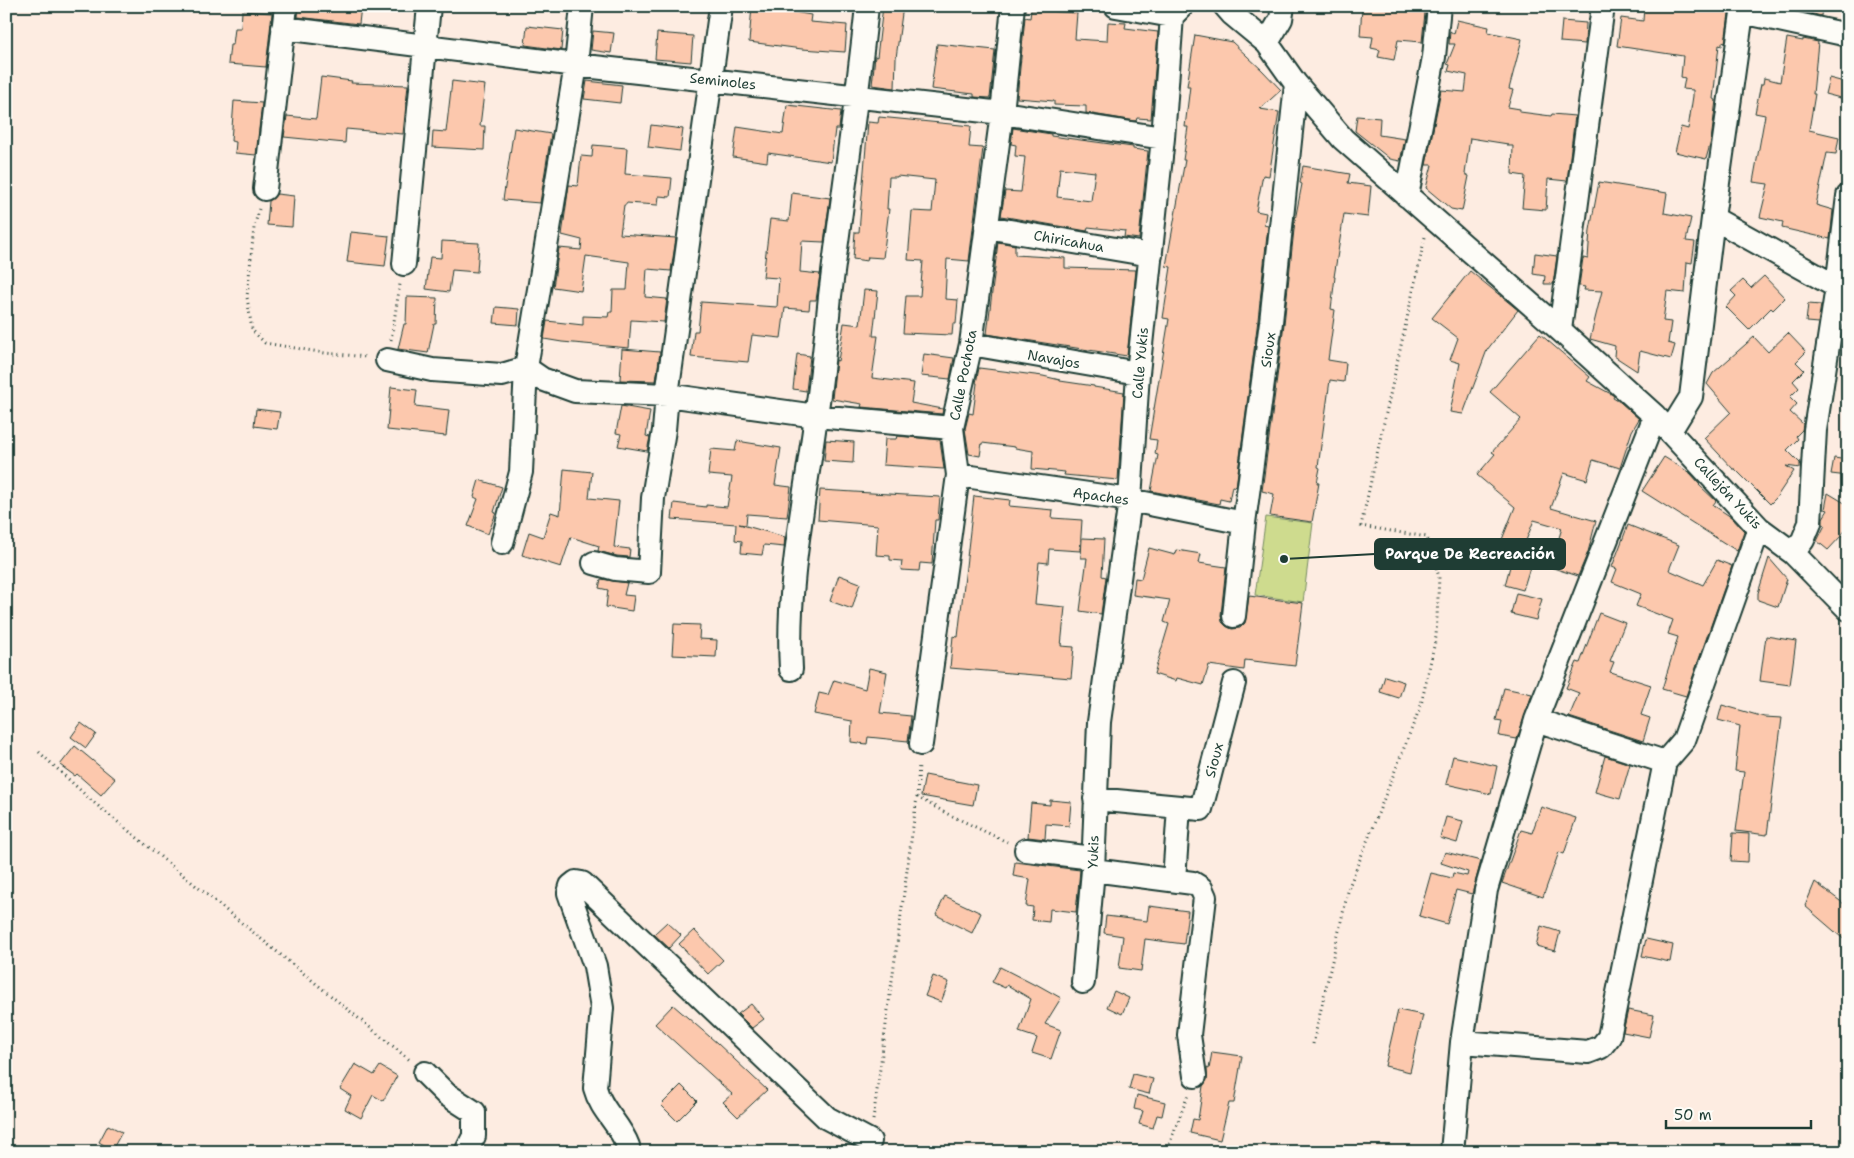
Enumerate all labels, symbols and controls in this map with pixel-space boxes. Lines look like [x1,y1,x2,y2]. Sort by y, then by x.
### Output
street label: Seminoles [689,69,757,93]
street label: Chiricahua [1032,226,1106,256]
street label: Calle Yukis [1128,326,1152,400]
street label: Calle Pochota [945,328,981,422]
street label: Sioux [1257,331,1279,369]
street label: Navajos [1026,346,1082,373]
street label: Callejón Yukis [1690,453,1766,533]
street label: Apaches [1072,483,1130,509]
callout: Parque De Recreación [1375,539,1565,569]
text: Parque De Recreación [1385,544,1555,564]
street label: Sioux [1201,741,1227,779]
street label: Yukis [1083,835,1103,869]
scale bar [1666,1098,1812,1130]
text: 50 m [1674,1105,1712,1125]

